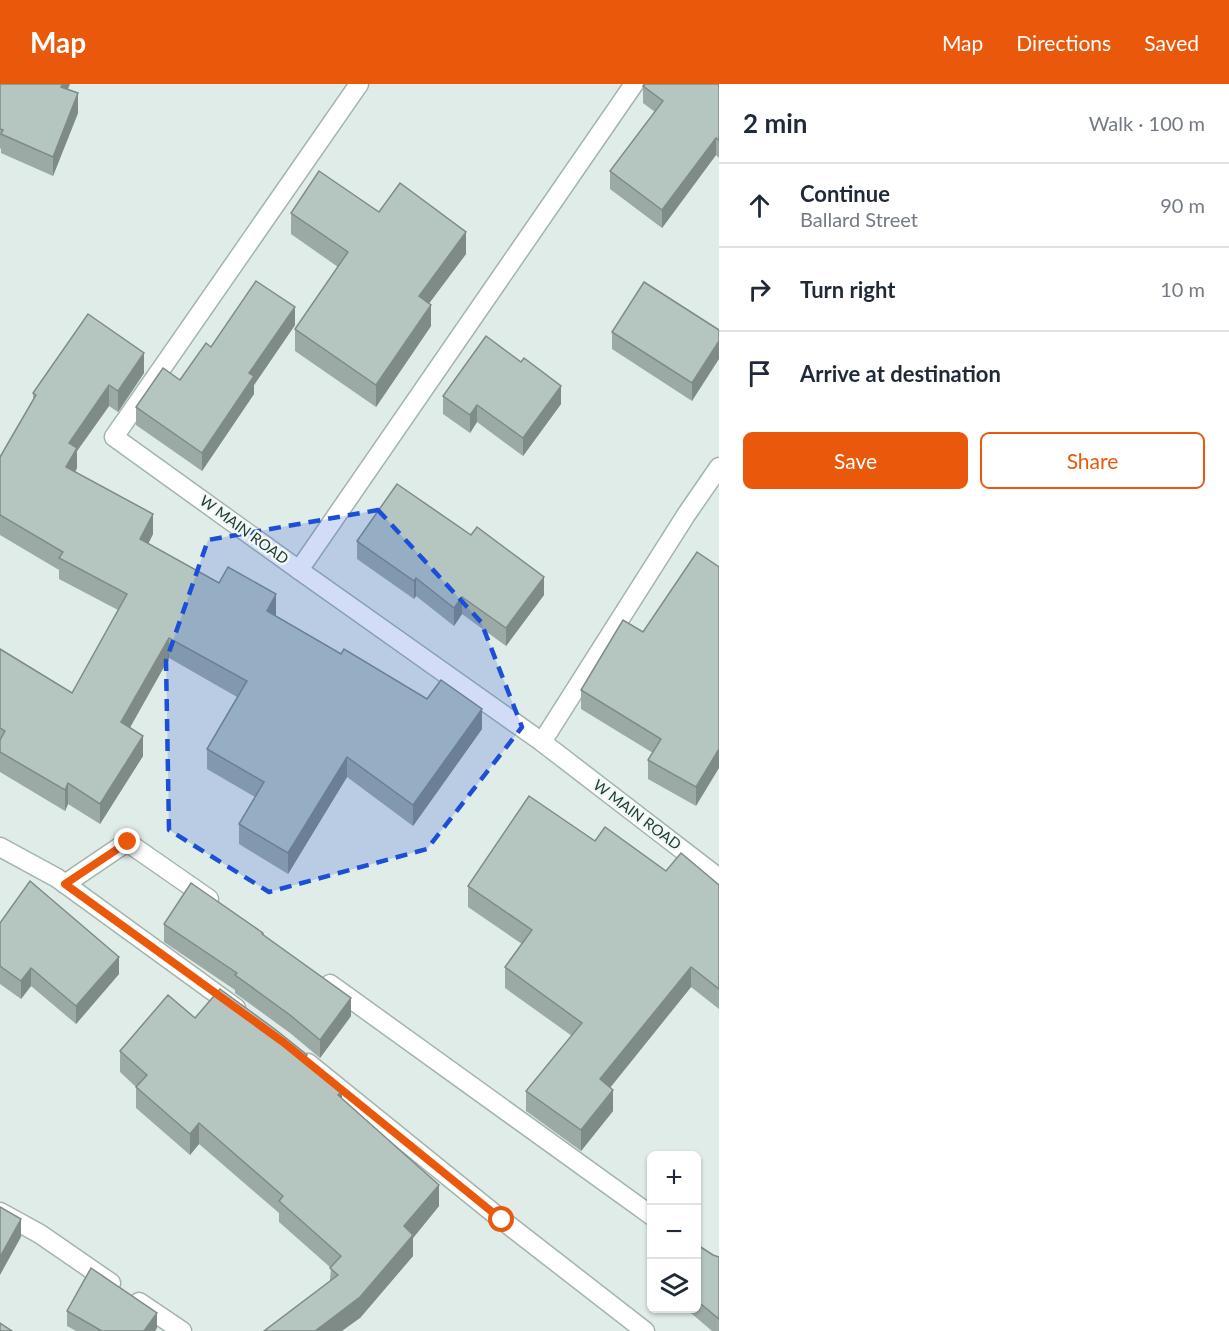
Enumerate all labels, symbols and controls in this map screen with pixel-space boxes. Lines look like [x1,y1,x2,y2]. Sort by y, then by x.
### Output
text: Map [30,25,86,59]
text: Map [942,30,983,55]
text: Directions [1016,30,1111,55]
text: Saved [1144,30,1199,55]
text: 2 min [743,107,807,139]
text: Walk · 100 m [1089,111,1205,135]
text: Continue [800,180,890,207]
icon: ahead [743,189,776,222]
text: 90 m [1160,193,1205,217]
text: Ballard Street [800,207,918,231]
icon: right [743,273,776,306]
text: Turn right [800,276,895,303]
text: 10 m [1160,277,1205,301]
icon: arrive [743,357,776,390]
text: Arrive at destination [800,360,1001,387]
button: Save [743,432,968,489]
button: Share [980,432,1205,489]
street label: W MAIN ROAD [197,491,292,567]
street label: W MAIN ROAD [590,775,685,853]
route end [114,828,140,854]
map controls [647,1151,701,1313]
button: + [647,1151,701,1205]
button: − [647,1205,701,1259]
route start [488,1206,514,1232]
button: layers [647,1259,701,1313]

